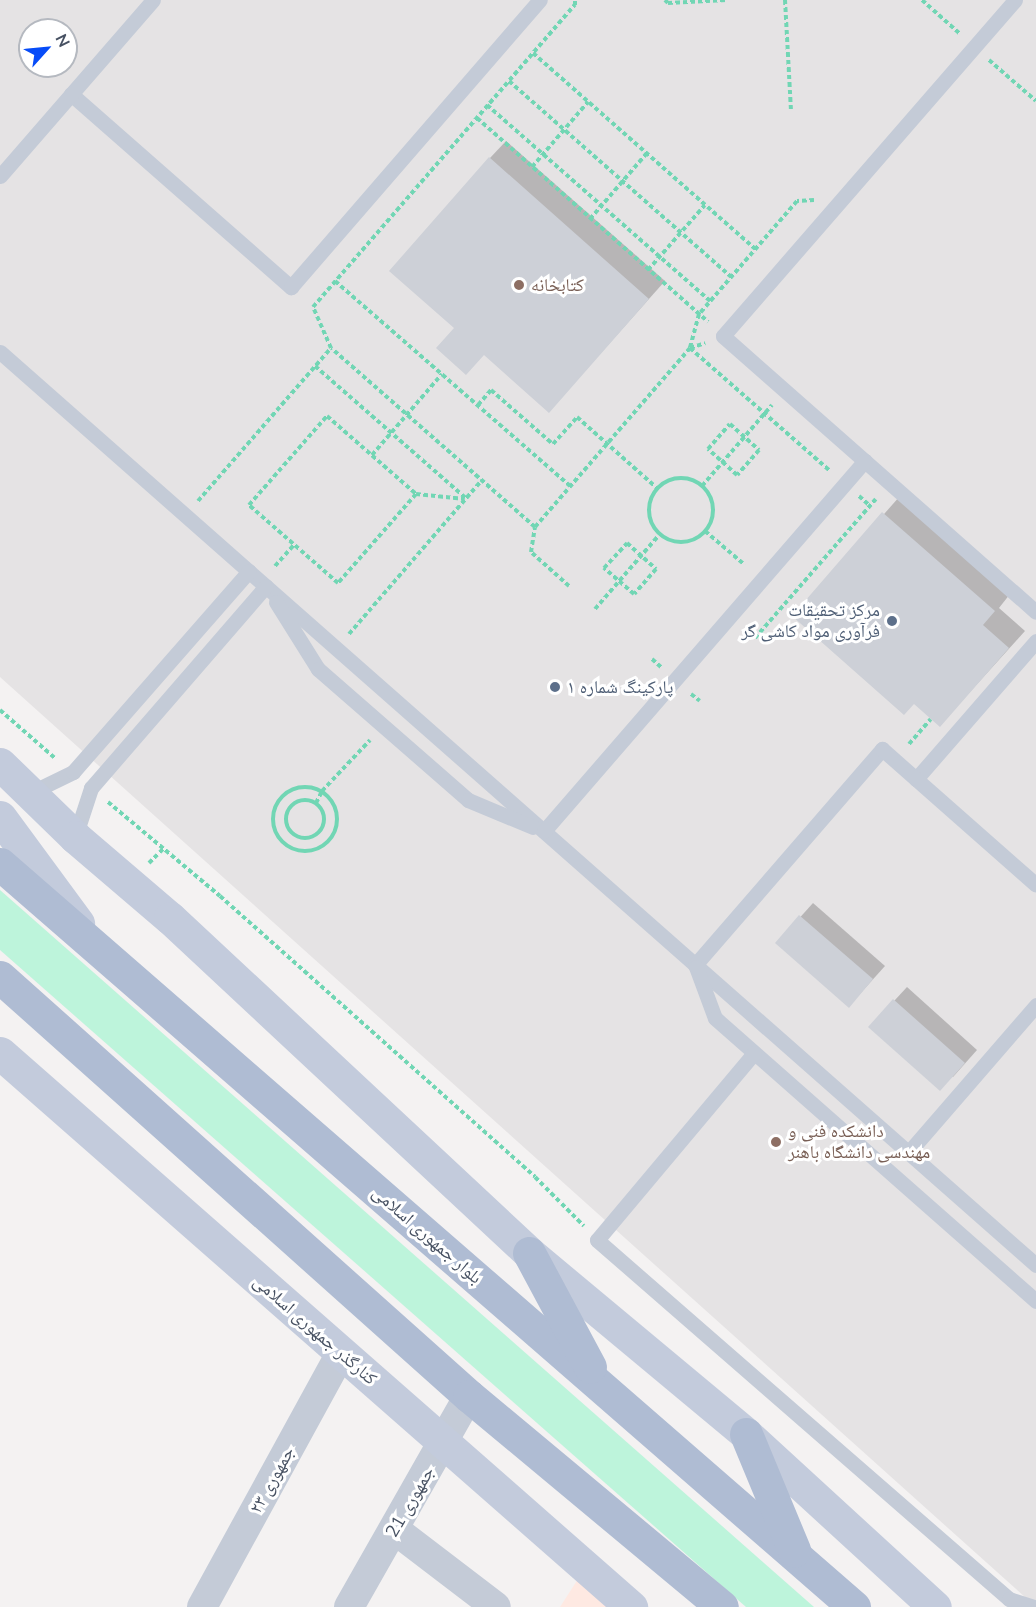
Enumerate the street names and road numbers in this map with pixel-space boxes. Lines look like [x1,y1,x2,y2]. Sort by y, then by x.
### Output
street label: بلوار جمهوری اسلامی [368,1182,486,1288]
street label: کنارگذر جمهوری اسلامی [249,1271,381,1389]
street label: ۲۳ جمهوری [245,1443,299,1517]
street label: جمهوری 21 [381,1463,439,1541]

